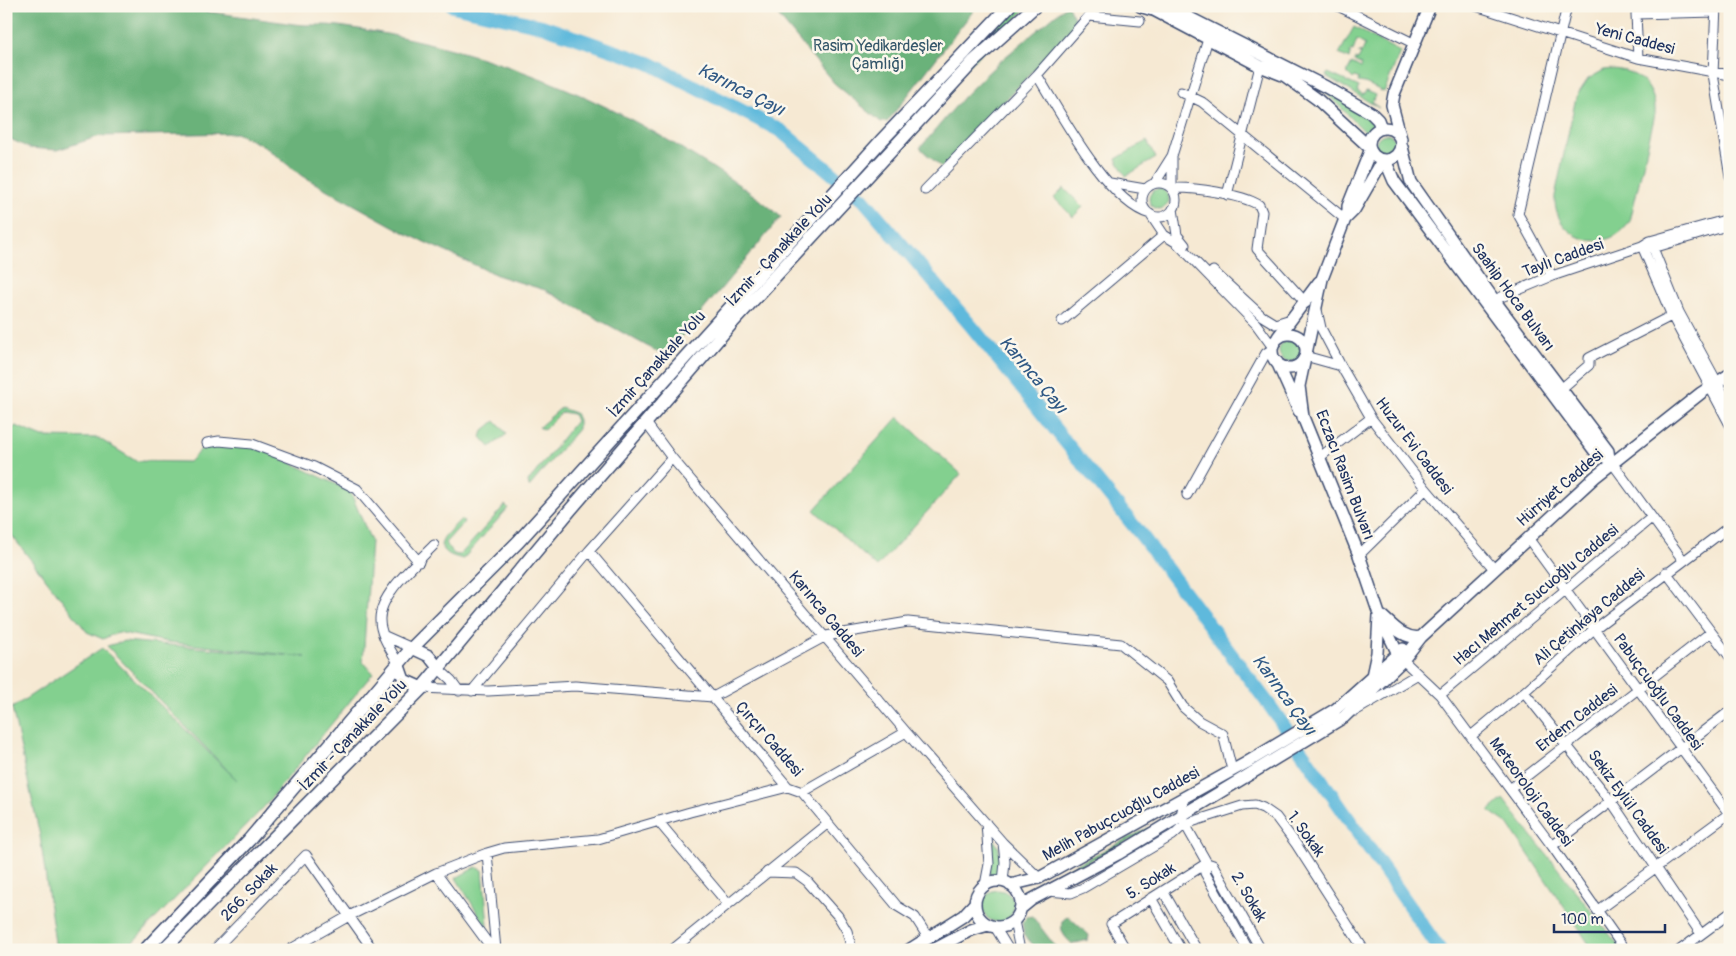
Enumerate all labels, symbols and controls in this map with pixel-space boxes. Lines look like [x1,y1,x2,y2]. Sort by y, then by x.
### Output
street label: Yeni Caddesi [1592,19,1677,59]
park label: Rasim Yedikardeşler Çamlığı [813,36,943,74]
water label: Karınca Çayı [694,58,789,122]
street label: İzmir - Çanakkale Yolu [722,189,836,311]
street label: Taylı Caddesi [1520,234,1606,282]
street label: Saahip Hoca Bulvarı [1467,239,1559,355]
street label: İzmir Çanakkale Yolu [604,306,710,422]
water label: Karınca Çayı [994,331,1073,419]
street label: Huzur Evi Caddesi [1371,393,1457,499]
street label: Eczacı Rasim Bulvarı [1311,407,1379,543]
street label: Hürriyet Caddesi [1513,445,1608,531]
street label: Hacı Mehmet Sucuoğlu Caddesi [1449,520,1623,670]
street label: Ali Çetinkaya Caddesi [1529,564,1649,670]
street label: Karınca Caddesi [784,567,868,661]
street label: Pabuçcuoğlu Caddesi [1609,630,1707,754]
water label: Karınca Çayı [1247,650,1322,741]
street label: İzmir - Çanakkale Yolu [295,675,411,795]
street label: Erdem Caddesi [1532,680,1622,756]
street label: Çırçır Caddesi [731,697,807,781]
street label: Meteoroloji Caddesi [1485,734,1577,850]
street label: Sekiz Eylül Caddesi [1583,746,1673,858]
street label: Melih Pabuçcuoğlu Caddesi [1039,762,1203,866]
street label: 1. Sokak [1283,807,1330,861]
street label: 266. Sokak [216,858,282,925]
street label: 5. Sokak [1123,858,1180,904]
street label: 2. Sokak [1227,868,1271,926]
scale bar [1554,901,1665,933]
text: 100 m [1561,910,1604,929]

